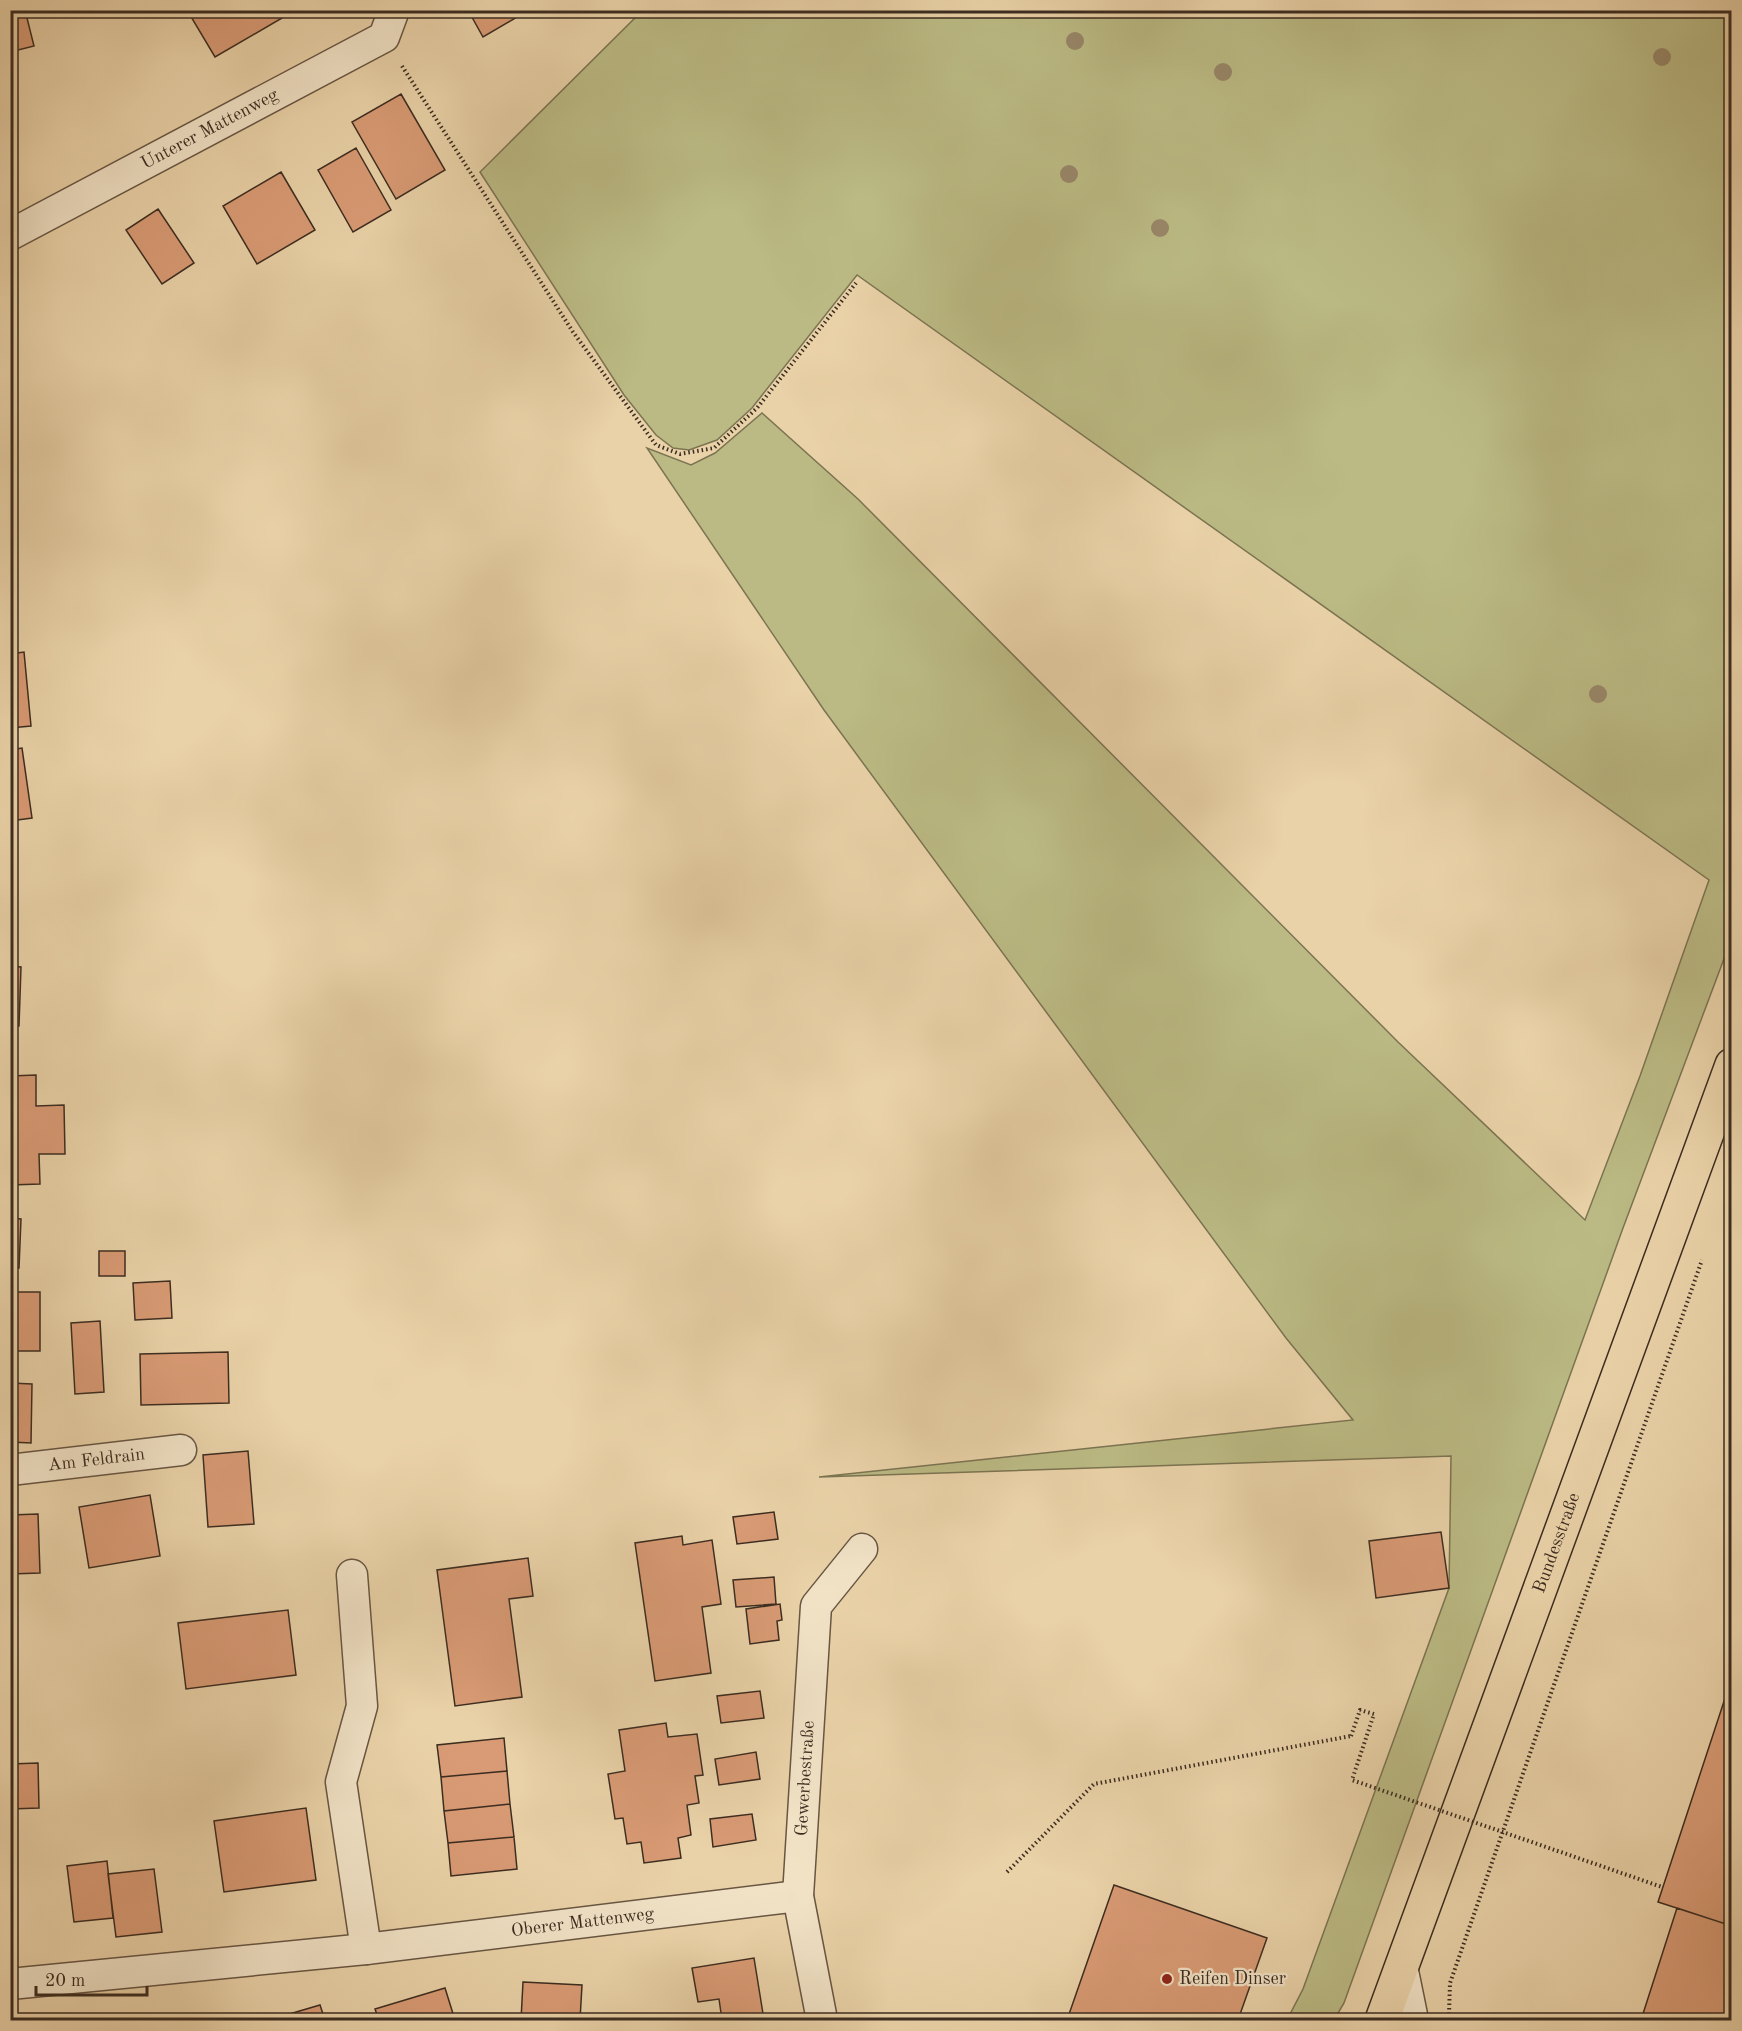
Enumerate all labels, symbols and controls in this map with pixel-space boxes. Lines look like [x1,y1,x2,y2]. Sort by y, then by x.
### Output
street label: Unterer Mattenweg [138,86,281,173]
street label: Am Feldrain [47,1445,146,1474]
street label: Bundesstraße [1530,1490,1583,1596]
street label: Gewerbestraße [793,1720,818,1837]
street label: Oberer Mattenweg [510,1905,655,1940]
scale bar [36,1959,147,1997]
place label: Reifen Dinser [1179,1970,1287,1988]
text: 20 m [45,1972,85,1990]
marker: Reifen Dinser [1160,1972,1174,1986]

